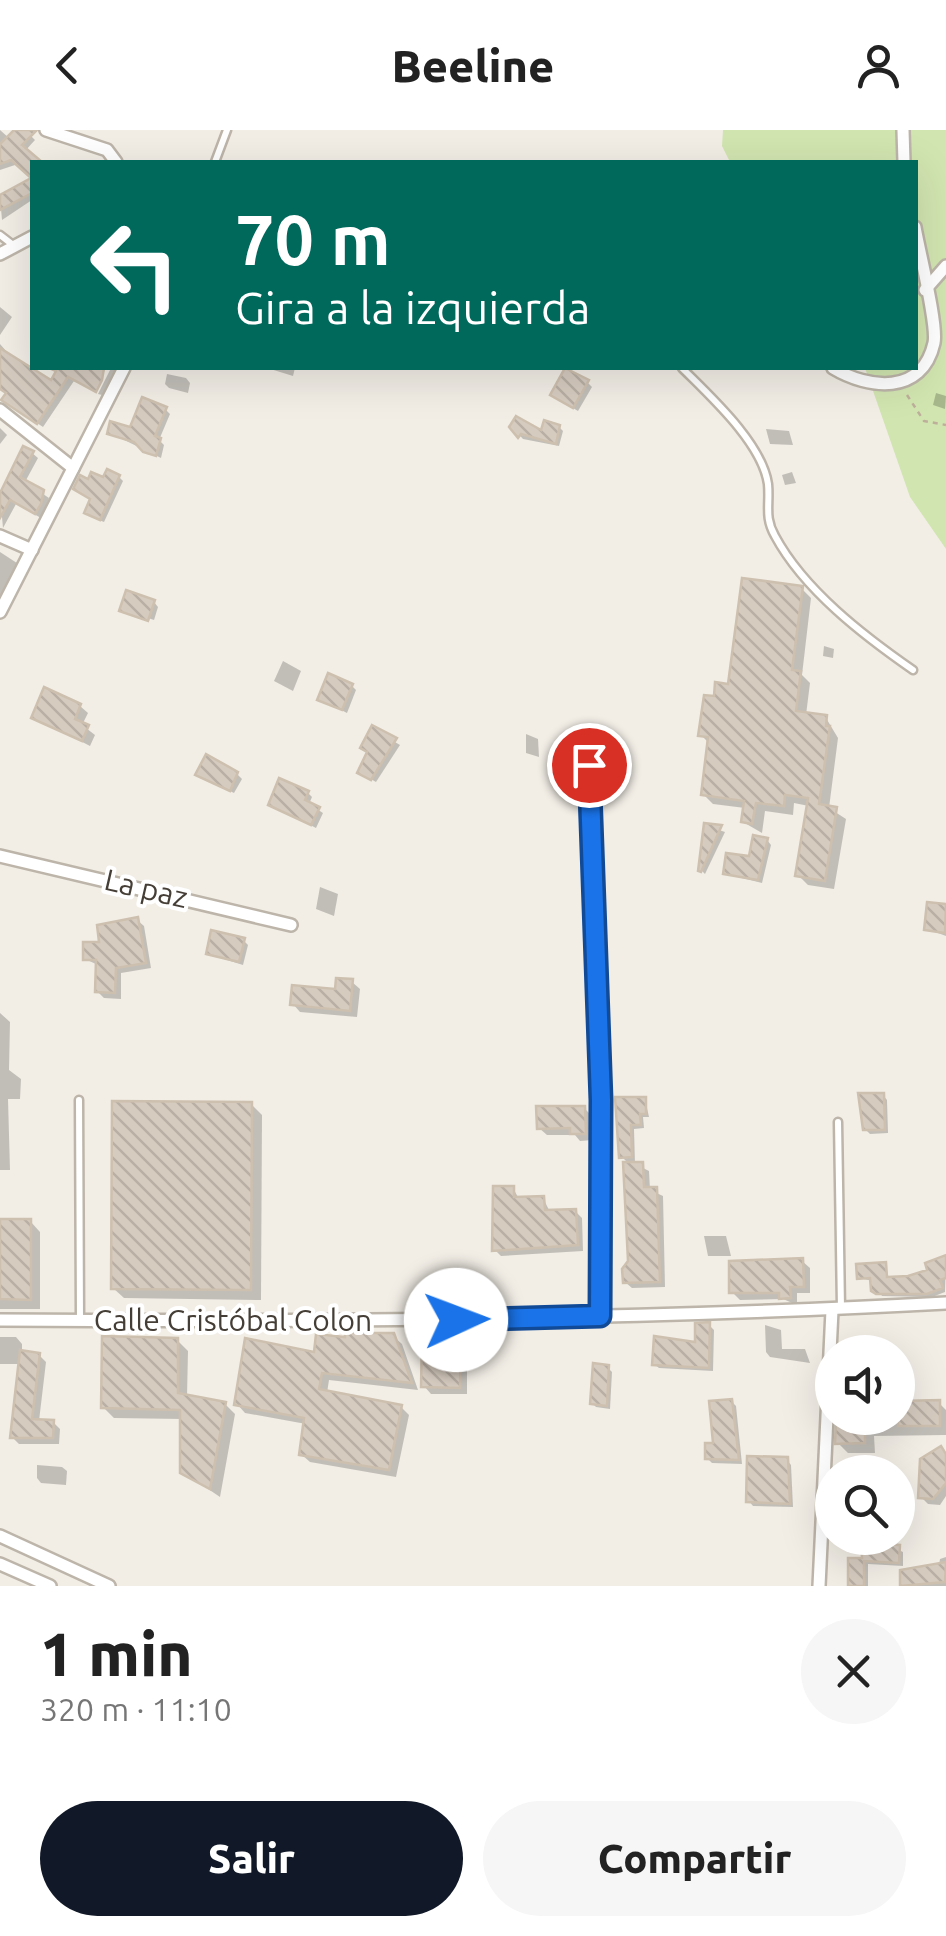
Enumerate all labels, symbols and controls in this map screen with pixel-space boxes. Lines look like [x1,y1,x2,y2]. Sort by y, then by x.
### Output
icon: back [40,38,95,93]
icon: person [851,38,906,93]
text: Beeline [392,40,554,91]
icon: left [70,200,200,330]
text: 70 m [235,200,391,278]
text: Gira a la izquierda [235,282,591,333]
pin [547,723,632,808]
icon: arrive [562,738,617,793]
street label: La paz [101,862,191,914]
position arrow [404,1268,508,1372]
street label: Calle Cristóbal Colon [94,1303,372,1337]
map controls [815,1335,915,1555]
button: sound [815,1335,915,1435]
button: search [815,1455,915,1555]
button: close [801,1619,906,1724]
text: 1 min [40,1620,193,1687]
text: 320 m · 11:10 [40,1691,232,1727]
button: Salir [40,1801,463,1916]
button: Compartir [483,1801,906,1916]

